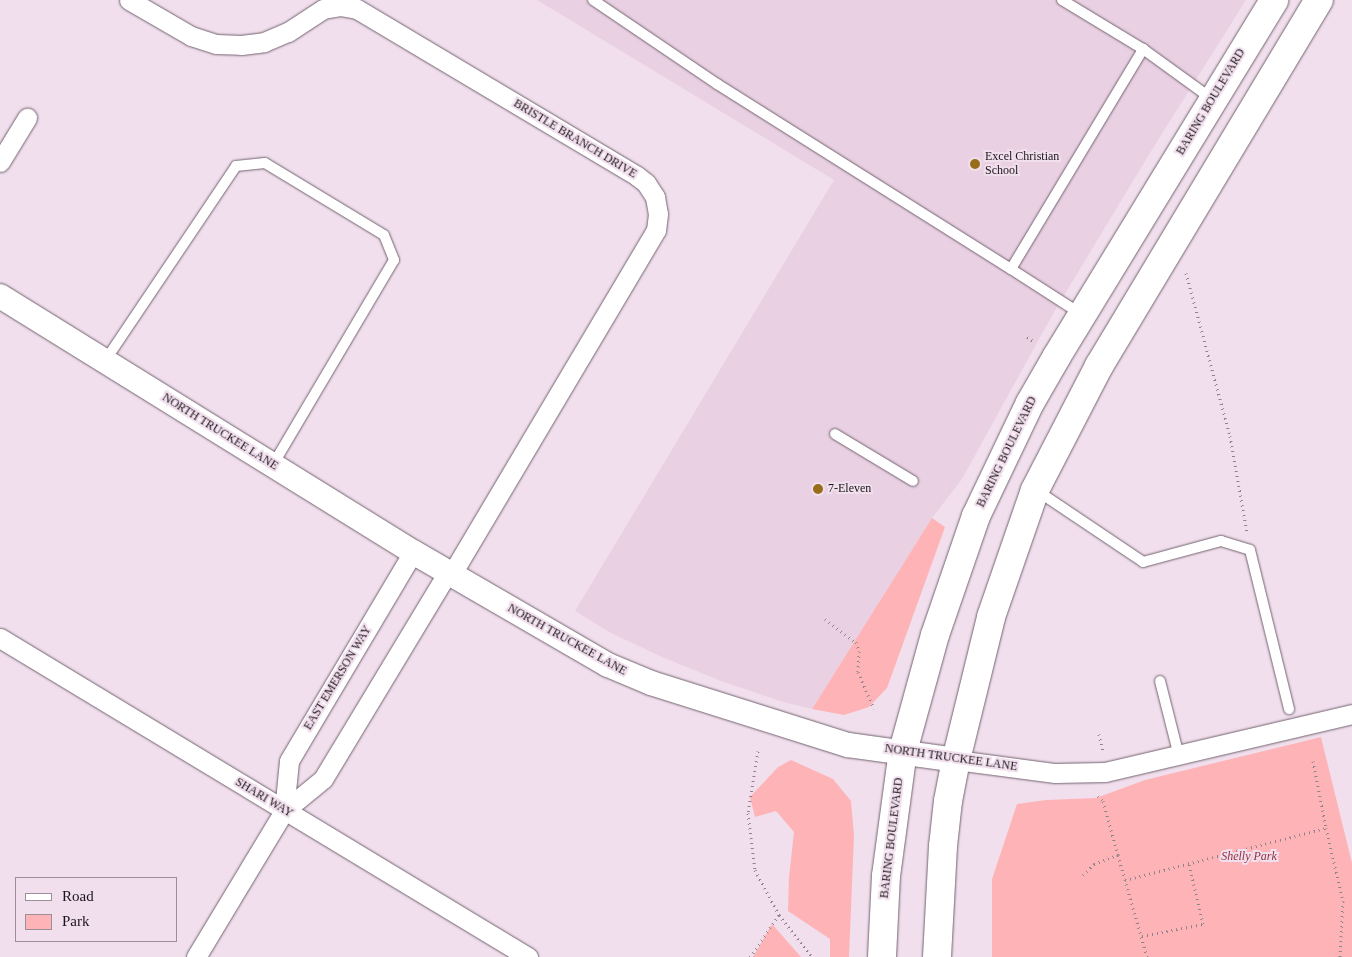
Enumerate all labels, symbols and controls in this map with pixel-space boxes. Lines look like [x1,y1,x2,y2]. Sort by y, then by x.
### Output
street label: BARING BOULEVARD [1174,46,1248,158]
street label: BRISTLE BRANCH DRIVE [511,96,639,182]
place label: Excel Christian School [985,150,1059,178]
marker: Excel Christian School [969,158,981,170]
street label: NORTH TRUCKEE LANE [159,390,281,474]
street label: BARING BOULEVARD [974,394,1040,510]
place label: 7-Eleven [828,482,871,496]
marker: 7-Eleven [812,483,824,495]
street label: NORTH TRUCKEE LANE [505,601,629,679]
street label: EAST EMERSON WAY [301,623,375,733]
street label: NORTH TRUCKEE LANE [884,742,1018,774]
street label: SHARI WAY [232,775,296,821]
street label: BARING BOULEVARD [877,777,907,899]
park label: Shelly Park [1221,850,1277,864]
legend [15,877,178,942]
text: Road [62,888,94,904]
text: Park [62,913,90,929]

